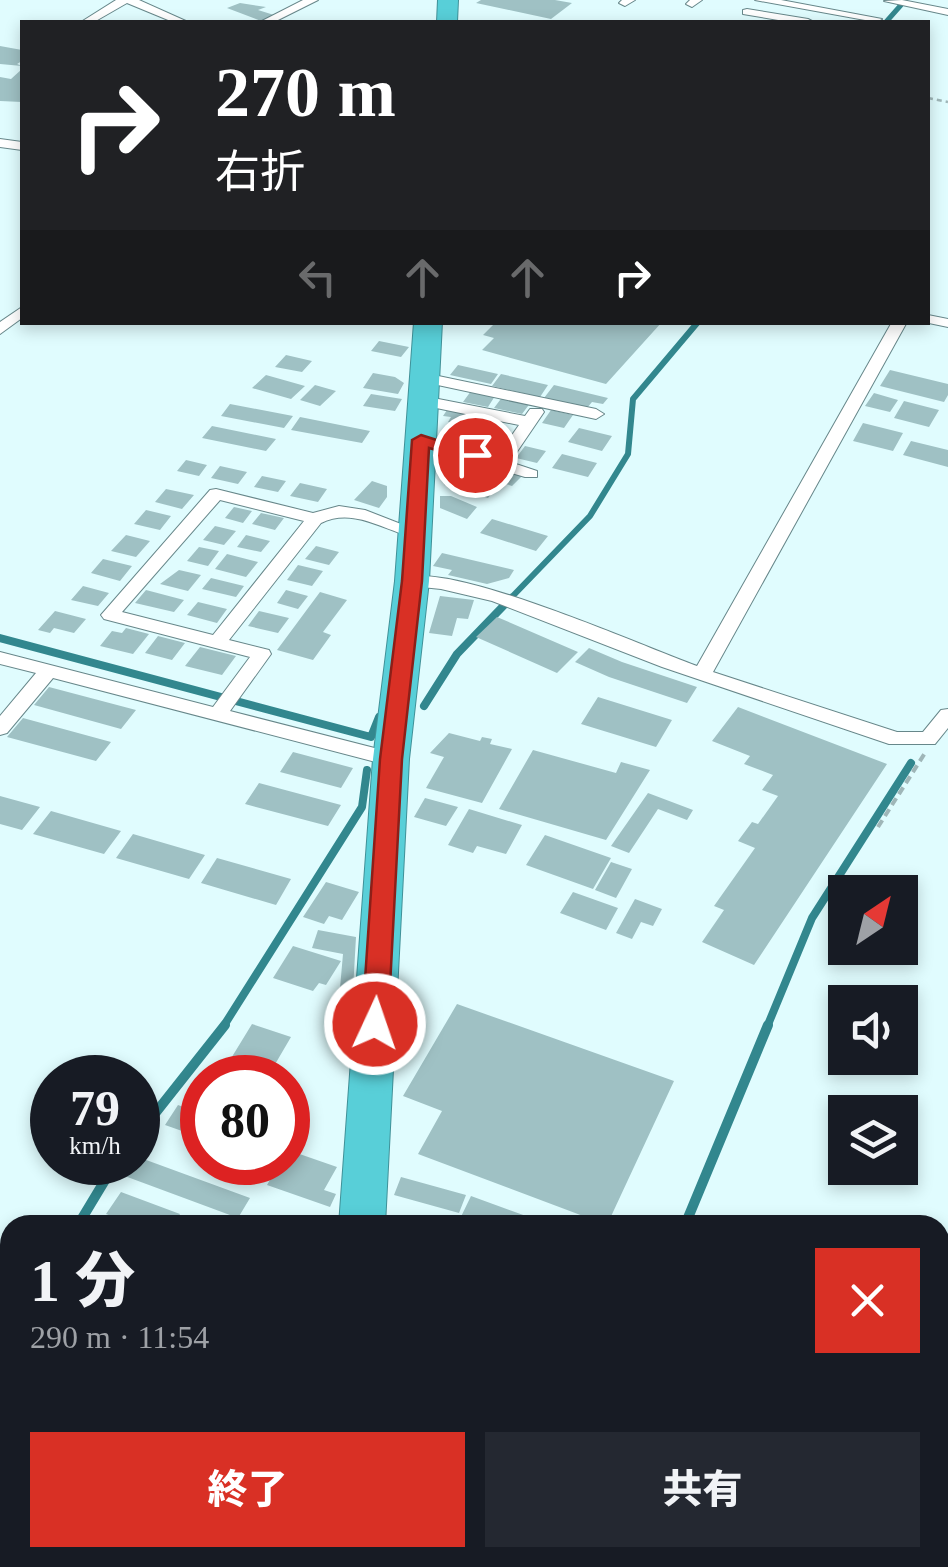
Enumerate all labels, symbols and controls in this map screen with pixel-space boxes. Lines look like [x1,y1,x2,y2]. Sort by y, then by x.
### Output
text: 270 m [215,54,396,131]
icon: right [50,60,180,190]
text: 右折 [215,147,305,197]
icon: left [290,250,345,305]
icon: ahead [395,250,450,305]
icon: ahead [500,250,555,305]
icon: right [605,250,660,305]
pin [433,413,518,498]
icon: arrive [448,428,503,483]
north arrow [828,875,918,965]
map controls [828,875,918,1185]
position arrow [323,972,427,1076]
button: sound [828,985,918,1075]
speed limit sign: 80 [180,1055,310,1185]
text: 79 [70,1080,120,1136]
button: layers [828,1095,918,1185]
text: km/h [69,1132,121,1159]
text: 1 分 [30,1248,135,1314]
button: close [815,1248,920,1353]
text: 290 m · 11:54 [30,1319,209,1355]
button: 終了 [30,1432,465,1547]
button: 共有 [485,1432,920,1547]

